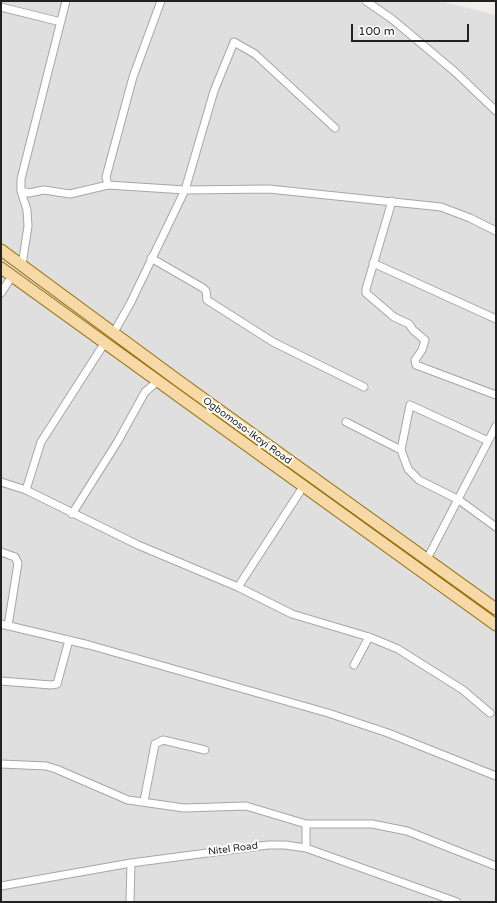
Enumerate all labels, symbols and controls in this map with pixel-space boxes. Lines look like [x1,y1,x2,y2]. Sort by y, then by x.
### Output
scale bar [353,16,471,42]
text: 100 m [358,24,395,38]
street label: Ogbomoso-Ikoyi Road [200,395,294,467]
street label: Nitel Road [207,840,259,858]

